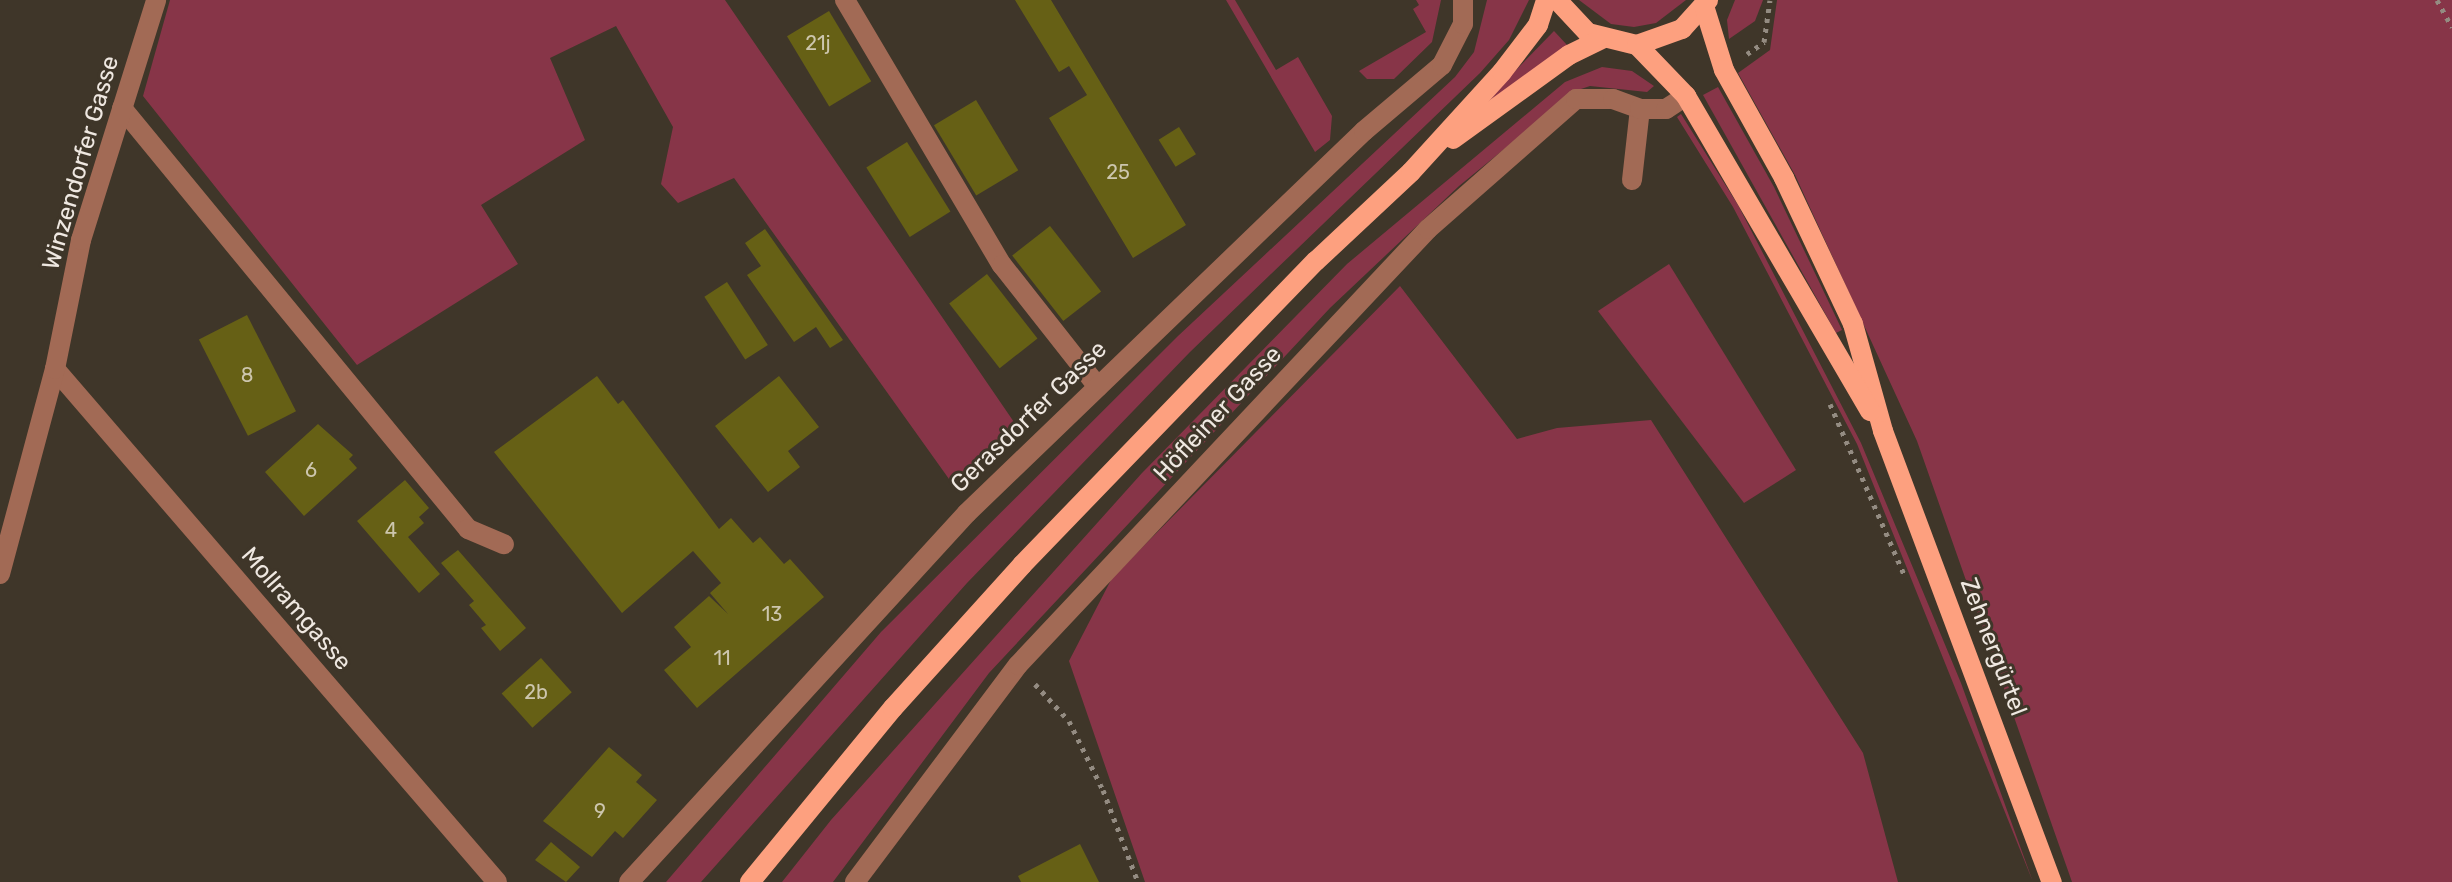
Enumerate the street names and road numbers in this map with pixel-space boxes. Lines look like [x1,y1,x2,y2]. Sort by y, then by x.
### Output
street label: Winzendorfer Gasse [37,52,125,274]
street label: Gerasdorfer Gasse [945,335,1113,499]
street label: Höfleiner Gasse [1148,340,1288,488]
street label: Mollramgasse [235,542,357,676]
street label: Zehnergürtel [1953,574,2033,720]

